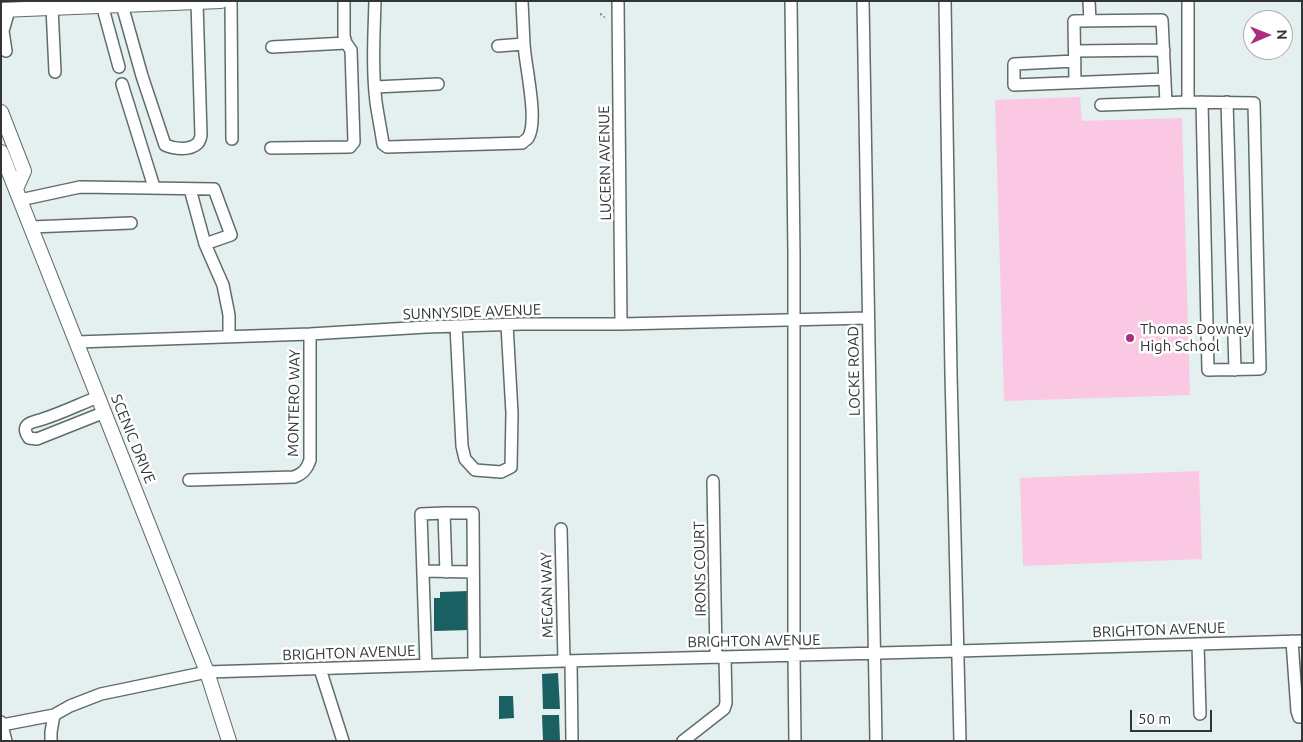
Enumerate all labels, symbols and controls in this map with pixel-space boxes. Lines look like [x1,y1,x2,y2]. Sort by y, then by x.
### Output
north arrow [1243,10,1293,60]
text: N [1274,29,1290,40]
street label: LUCERN AVENUE [595,105,615,221]
street label: SUNNYSIDE AVENUE [402,301,542,323]
place label: Thomas Downey High School [1140,320,1251,355]
street label: LOCKE ROAD [844,326,864,416]
marker: Thomas Downey High School [1124,332,1136,344]
street label: MONTERO WAY [284,349,304,457]
street label: SCENIC DRIVE [107,392,159,486]
street label: IRONS COURT [690,521,710,617]
street label: MEGAN WAY [537,552,557,638]
street label: BRIGHTON AVENUE [1092,619,1226,641]
street label: BRIGHTON AVENUE [687,631,821,651]
street label: BRIGHTON AVENUE [282,642,416,664]
scale bar [1133,700,1216,732]
text: 50 m [1138,710,1171,727]

